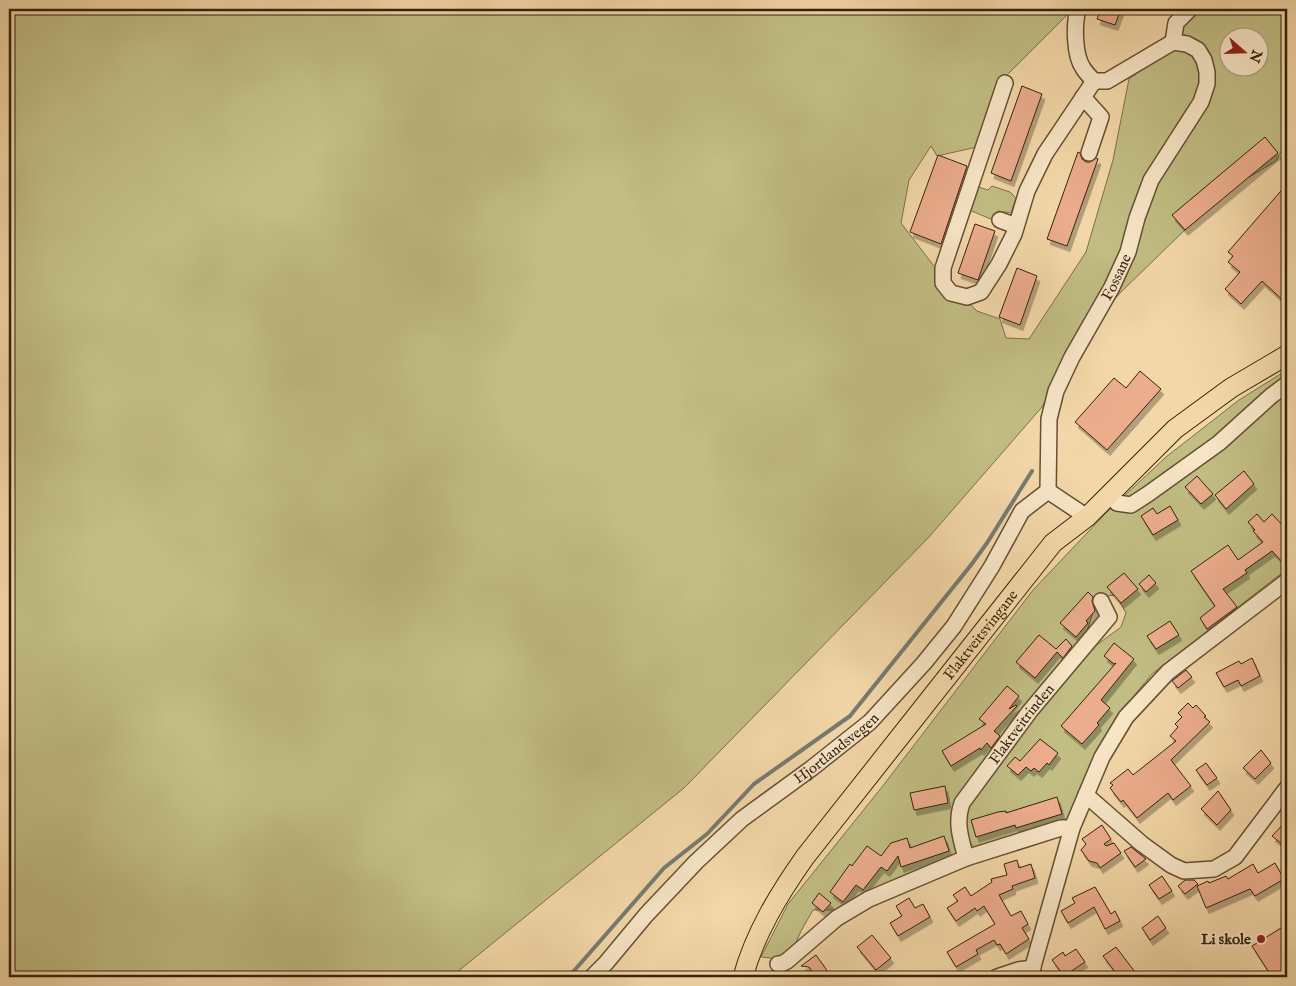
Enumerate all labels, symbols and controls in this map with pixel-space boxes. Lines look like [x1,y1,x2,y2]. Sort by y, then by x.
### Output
north arrow [1218,28,1268,78]
text: N [1245,46,1266,65]
street label: Fossane [1097,251,1136,304]
street label: Flaktveitsvingane [940,586,1022,684]
street label: Flaktveitrinden [985,680,1059,768]
street label: Hjortlandsvegen [790,709,883,788]
place label: Li skole [1201,930,1251,949]
marker: Li skole [1255,933,1267,945]

